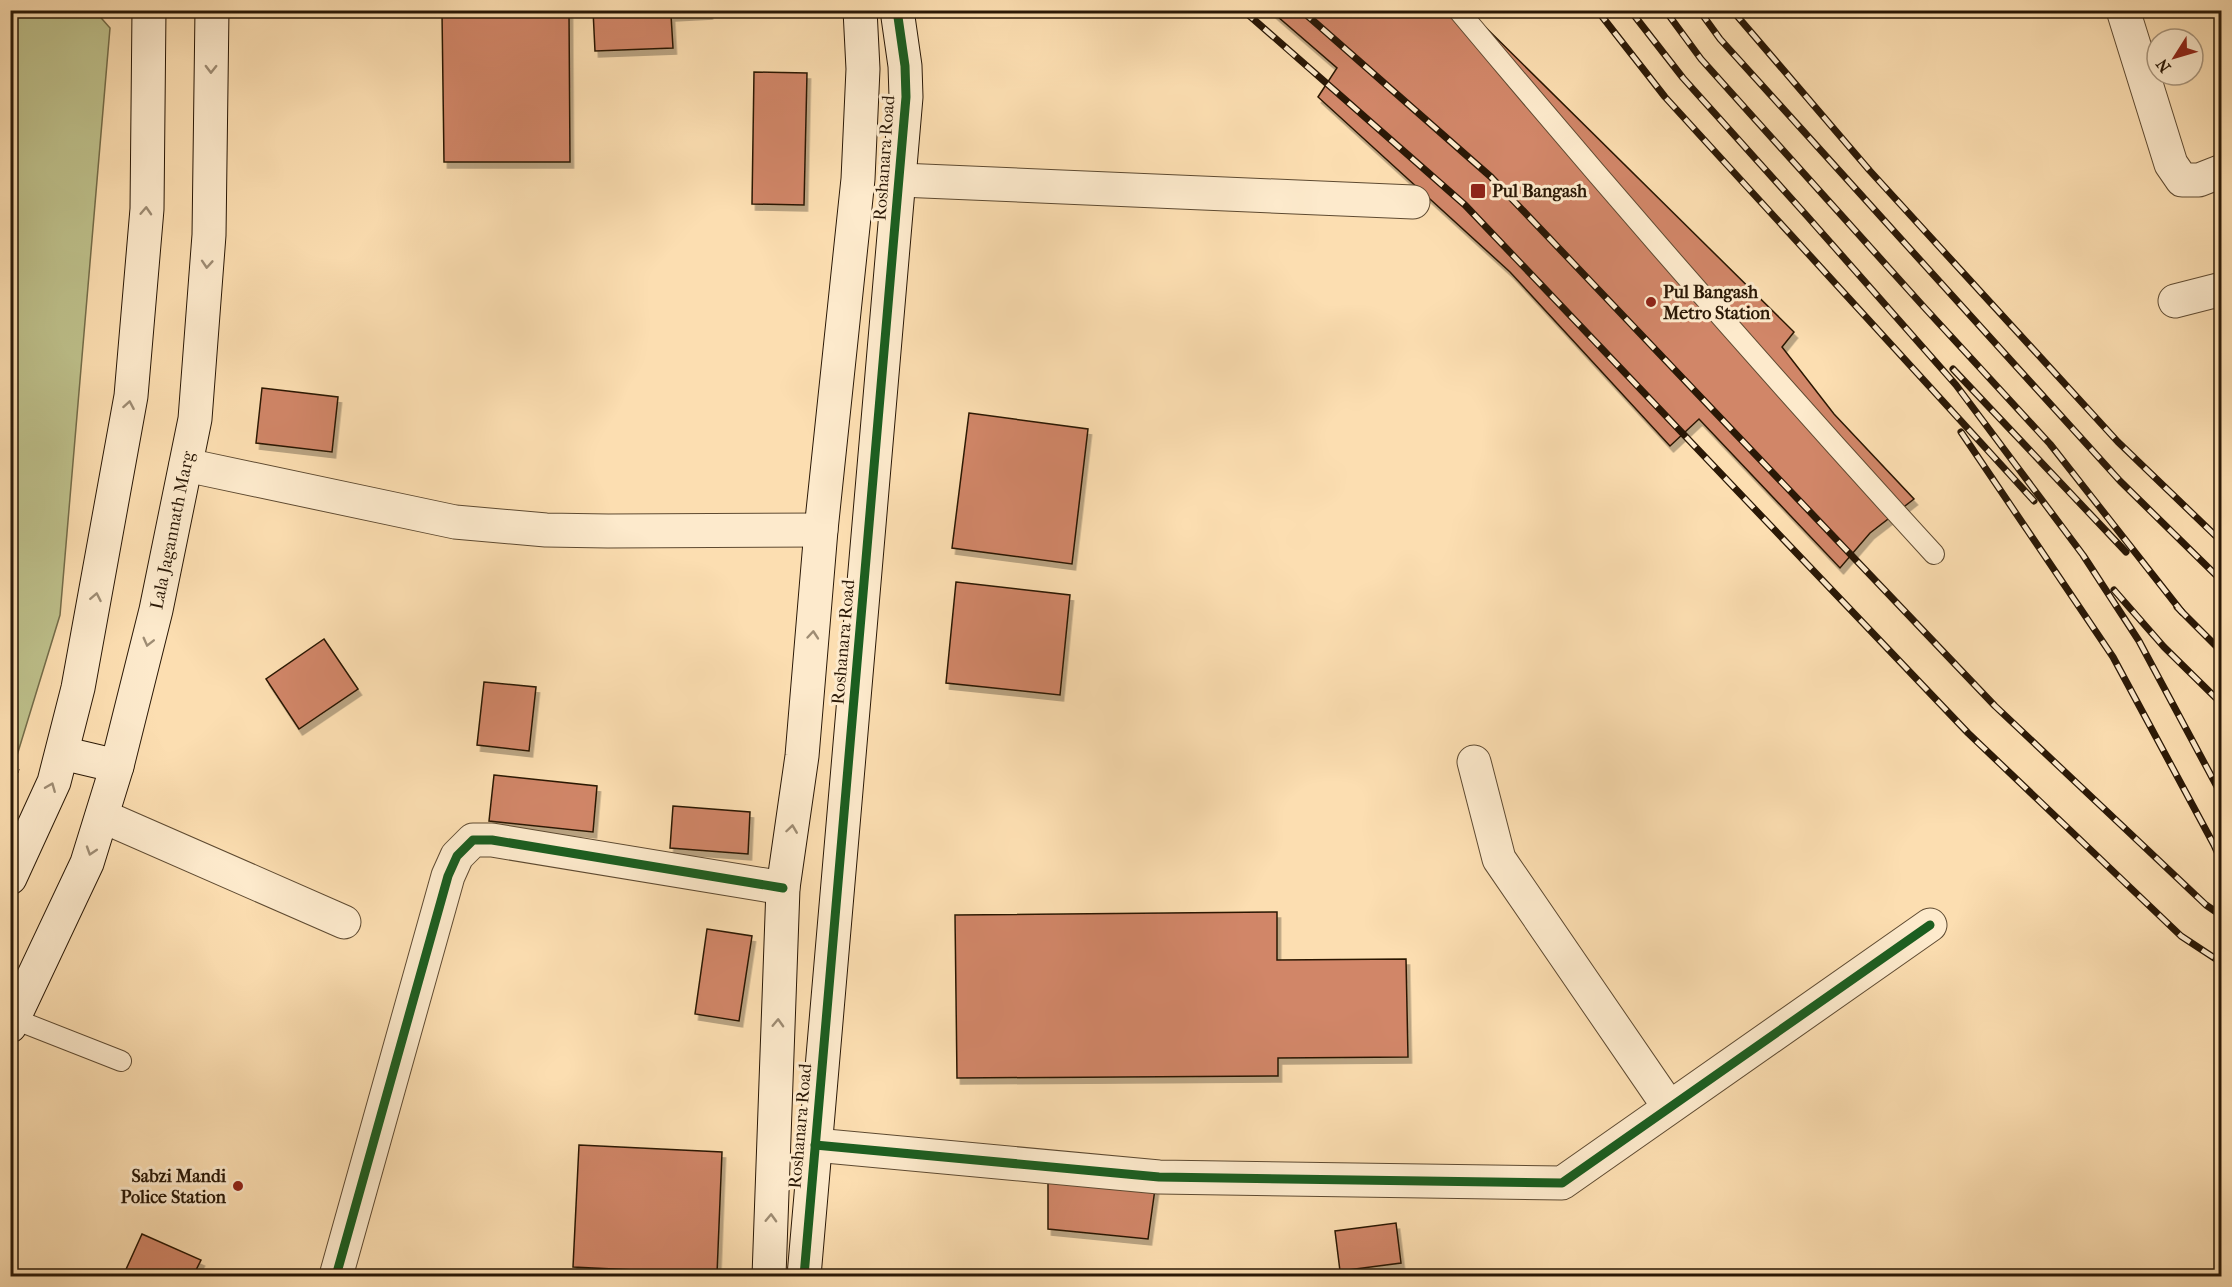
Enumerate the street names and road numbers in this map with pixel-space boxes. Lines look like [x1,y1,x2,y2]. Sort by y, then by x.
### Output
street label: Roshanara Road [870,94,899,221]
street label: Lala Jagannath Marg [146,449,199,611]
street label: Roshanara Road [828,578,859,706]
street label: Roshanara Road [785,1062,816,1190]

